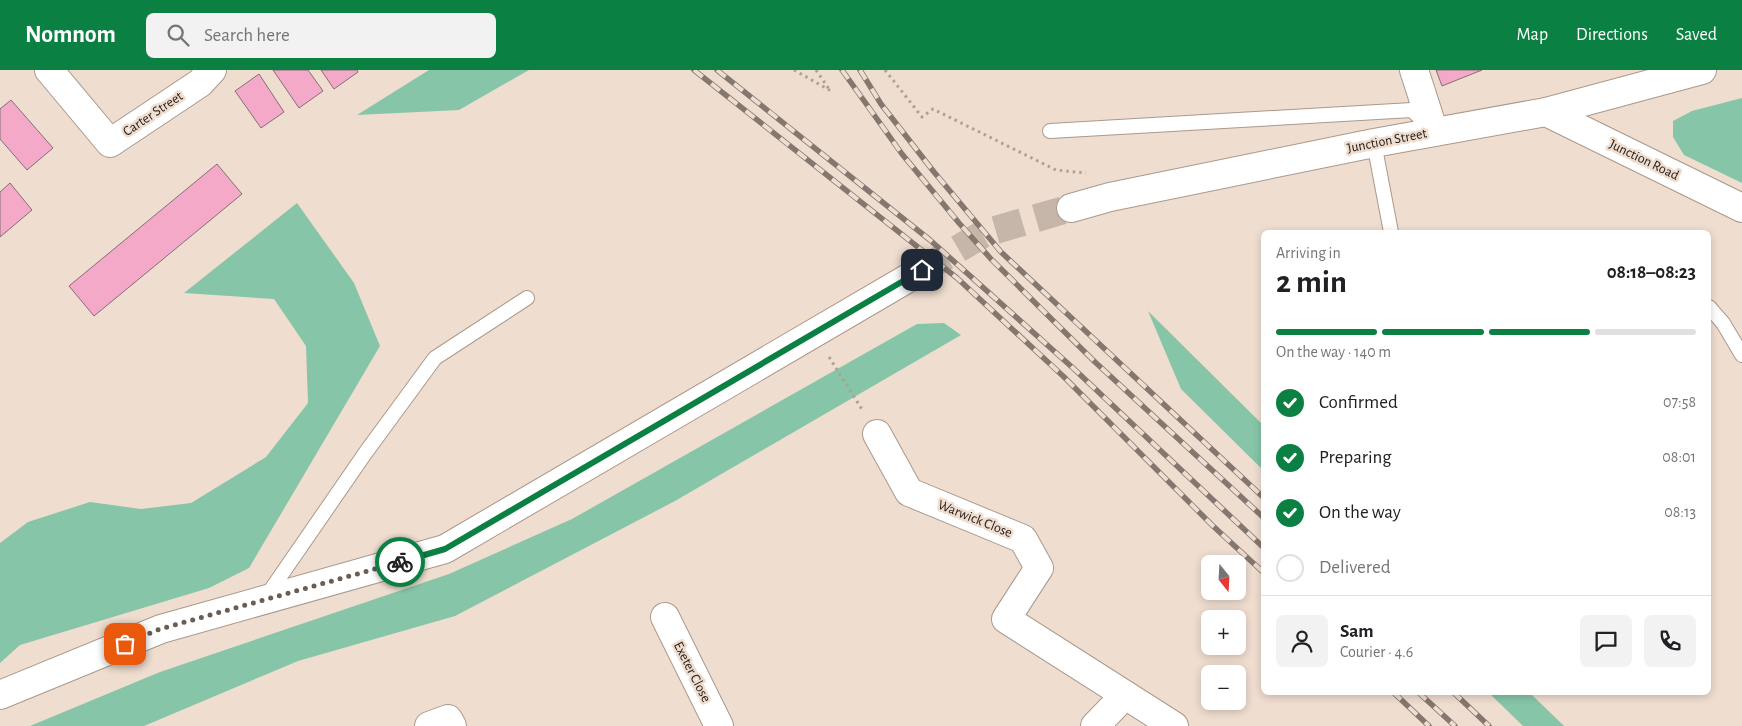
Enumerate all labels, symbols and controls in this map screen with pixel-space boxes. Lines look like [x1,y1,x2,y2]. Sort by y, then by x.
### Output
search box [146,13,496,58]
icon: search [164,21,192,49]
text: Nomnom [25,23,116,47]
text: Search here [204,26,290,45]
text: Map [1517,26,1548,44]
text: Directions [1576,26,1648,44]
text: Saved [1676,26,1717,44]
street label: Carter Street [121,89,186,139]
street label: Junction Street [1346,126,1429,156]
street label: Junction Road [1607,137,1681,183]
text: Arriving in [1276,245,1341,261]
pin [901,249,943,291]
icon: home [908,256,936,284]
text: 08:18–08:23 [1607,263,1696,282]
text: 2 min [1276,266,1347,298]
text: On the way · 140 m [1276,344,1391,360]
icon: check [1276,389,1304,417]
text: Confirmed [1319,393,1398,412]
text: 07:58 [1663,394,1696,410]
icon: check [1276,444,1304,472]
text: Preparing [1319,448,1392,467]
text: 08:01 [1662,449,1696,465]
street label: Warwick Close [936,498,1014,540]
icon: check [1276,499,1304,527]
text: On the way [1319,503,1401,522]
text: 08:13 [1664,504,1696,520]
courier [375,537,425,587]
icon: bike [386,548,414,576]
north arrow [1201,555,1246,600]
map controls [1201,555,1246,710]
text: Delivered [1319,558,1391,577]
button: + [1201,610,1246,655]
button: person [1276,615,1328,667]
button: chat [1580,615,1632,667]
button: phone [1644,615,1696,667]
text: Sam [1340,622,1374,641]
pin [104,623,146,665]
icon: bag [111,630,139,658]
street label: Exeter Close [671,639,713,705]
text: Courier · 4.6 [1340,644,1413,660]
button: − [1201,665,1246,710]

